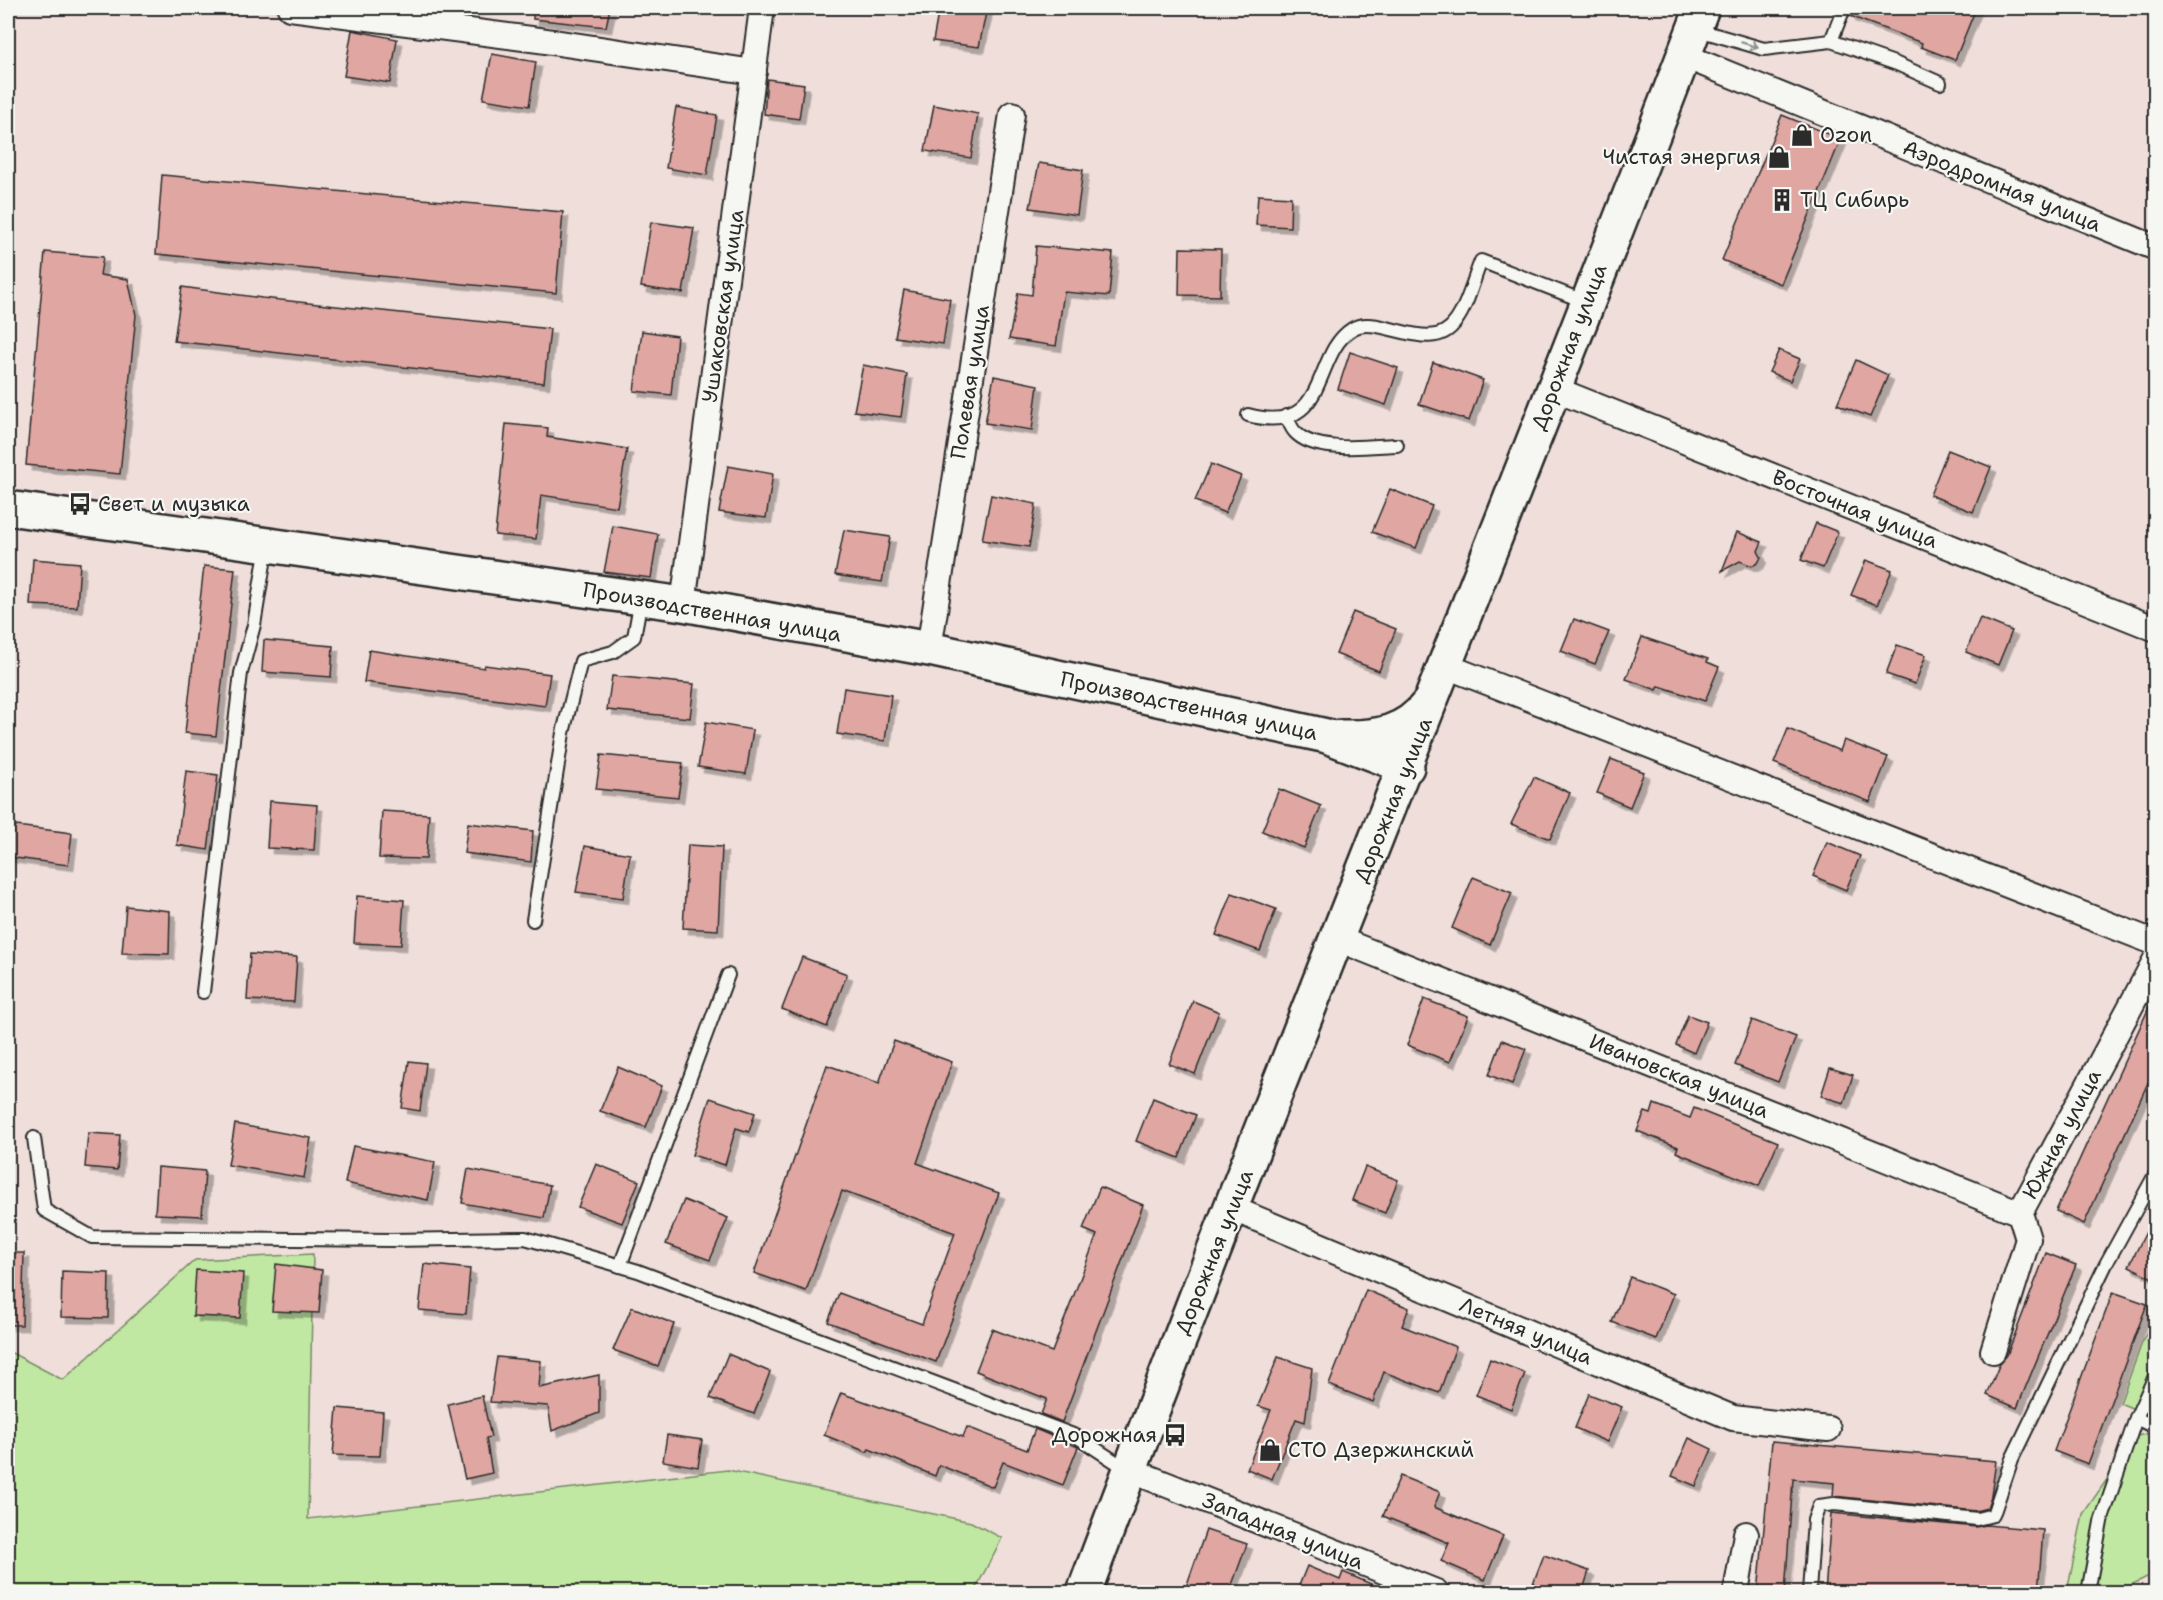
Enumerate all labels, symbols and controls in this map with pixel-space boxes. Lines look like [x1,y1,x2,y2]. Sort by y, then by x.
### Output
one-way arrow [1740,40,1759,51]
place label: Ozon [1820,121,1872,149]
shop icon: Ozon [1789,122,1815,148]
street label: Аэродромная улица [1899,133,2105,239]
place label: Чистая энергия [1602,143,1761,171]
shop icon: Чистая энергия [1766,144,1792,170]
place label: ТЦ Сибирь [1800,186,1909,214]
building icon: ТЦ Сибирь [1769,187,1795,213]
street label: Ушаковская улица [696,208,750,404]
street label: Дорожная улица [1524,260,1614,434]
street label: Полевая улица [944,303,996,461]
street label: Восточная улица [1768,463,1942,555]
place label: Свет и музыка [98,490,250,518]
bus stop icon: Свет и музыка [67,491,93,517]
street label: Производственная улица [581,575,843,649]
street label: Производственная улица [1058,665,1320,747]
street label: Дорожная улица [1347,713,1439,887]
street label: Ивановская улица [1585,1027,1773,1125]
street label: Южная улица [2016,1064,2108,1204]
street label: Дорожная улица [1168,1165,1260,1339]
street label: Летняя улица [1455,1290,1597,1372]
place label: Дорожная [1052,1421,1157,1449]
bus stop icon: Дорожная [1162,1422,1188,1448]
place label: СТО Дзержинский [1288,1436,1474,1464]
shop icon: СТО Дзержинский [1257,1437,1283,1463]
street label: Западная улица [1198,1486,1368,1576]

